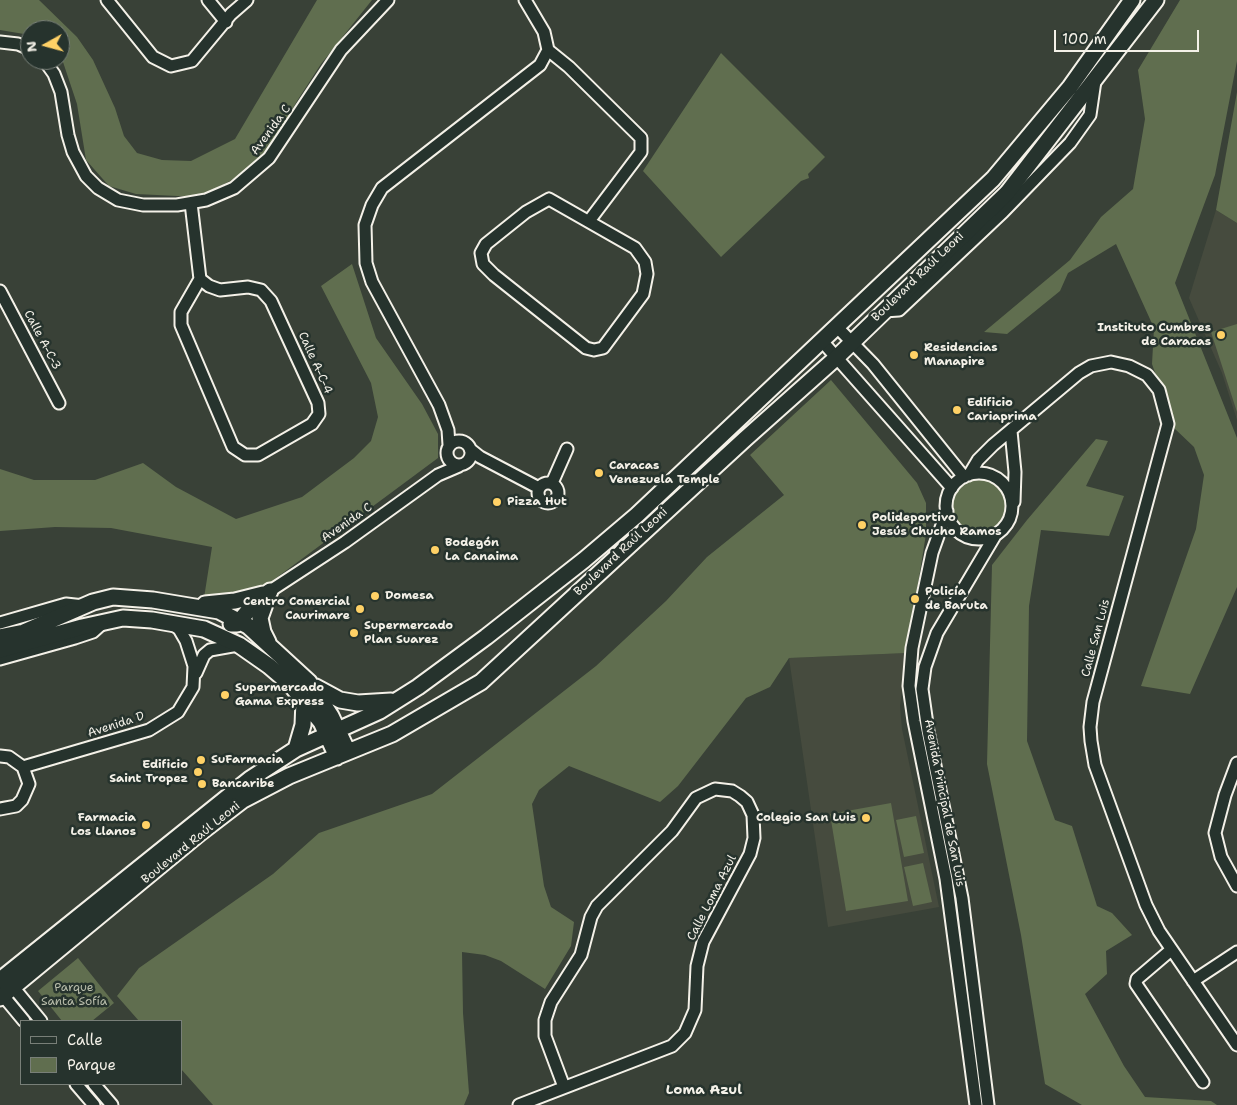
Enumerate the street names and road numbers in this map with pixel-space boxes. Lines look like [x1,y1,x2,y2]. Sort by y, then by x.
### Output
street label: Avenida C [248,102,294,158]
street label: Boulevard Raúl Leoni [869,229,967,325]
street label: Calle A-C-3 [20,308,64,372]
street label: Calle A-C-4 [295,330,335,396]
street label: Avenida C [319,500,375,546]
street label: Boulevard Raúl Leoni [571,505,671,599]
street label: Calle San Luis [1079,597,1113,679]
street label: Avenida D [86,709,146,741]
street label: Avenida Principal de San Luis [921,718,967,888]
street label: Boulevard Raúl Leoni [139,799,243,887]
street label: Calle Loma Azul [684,853,740,943]

